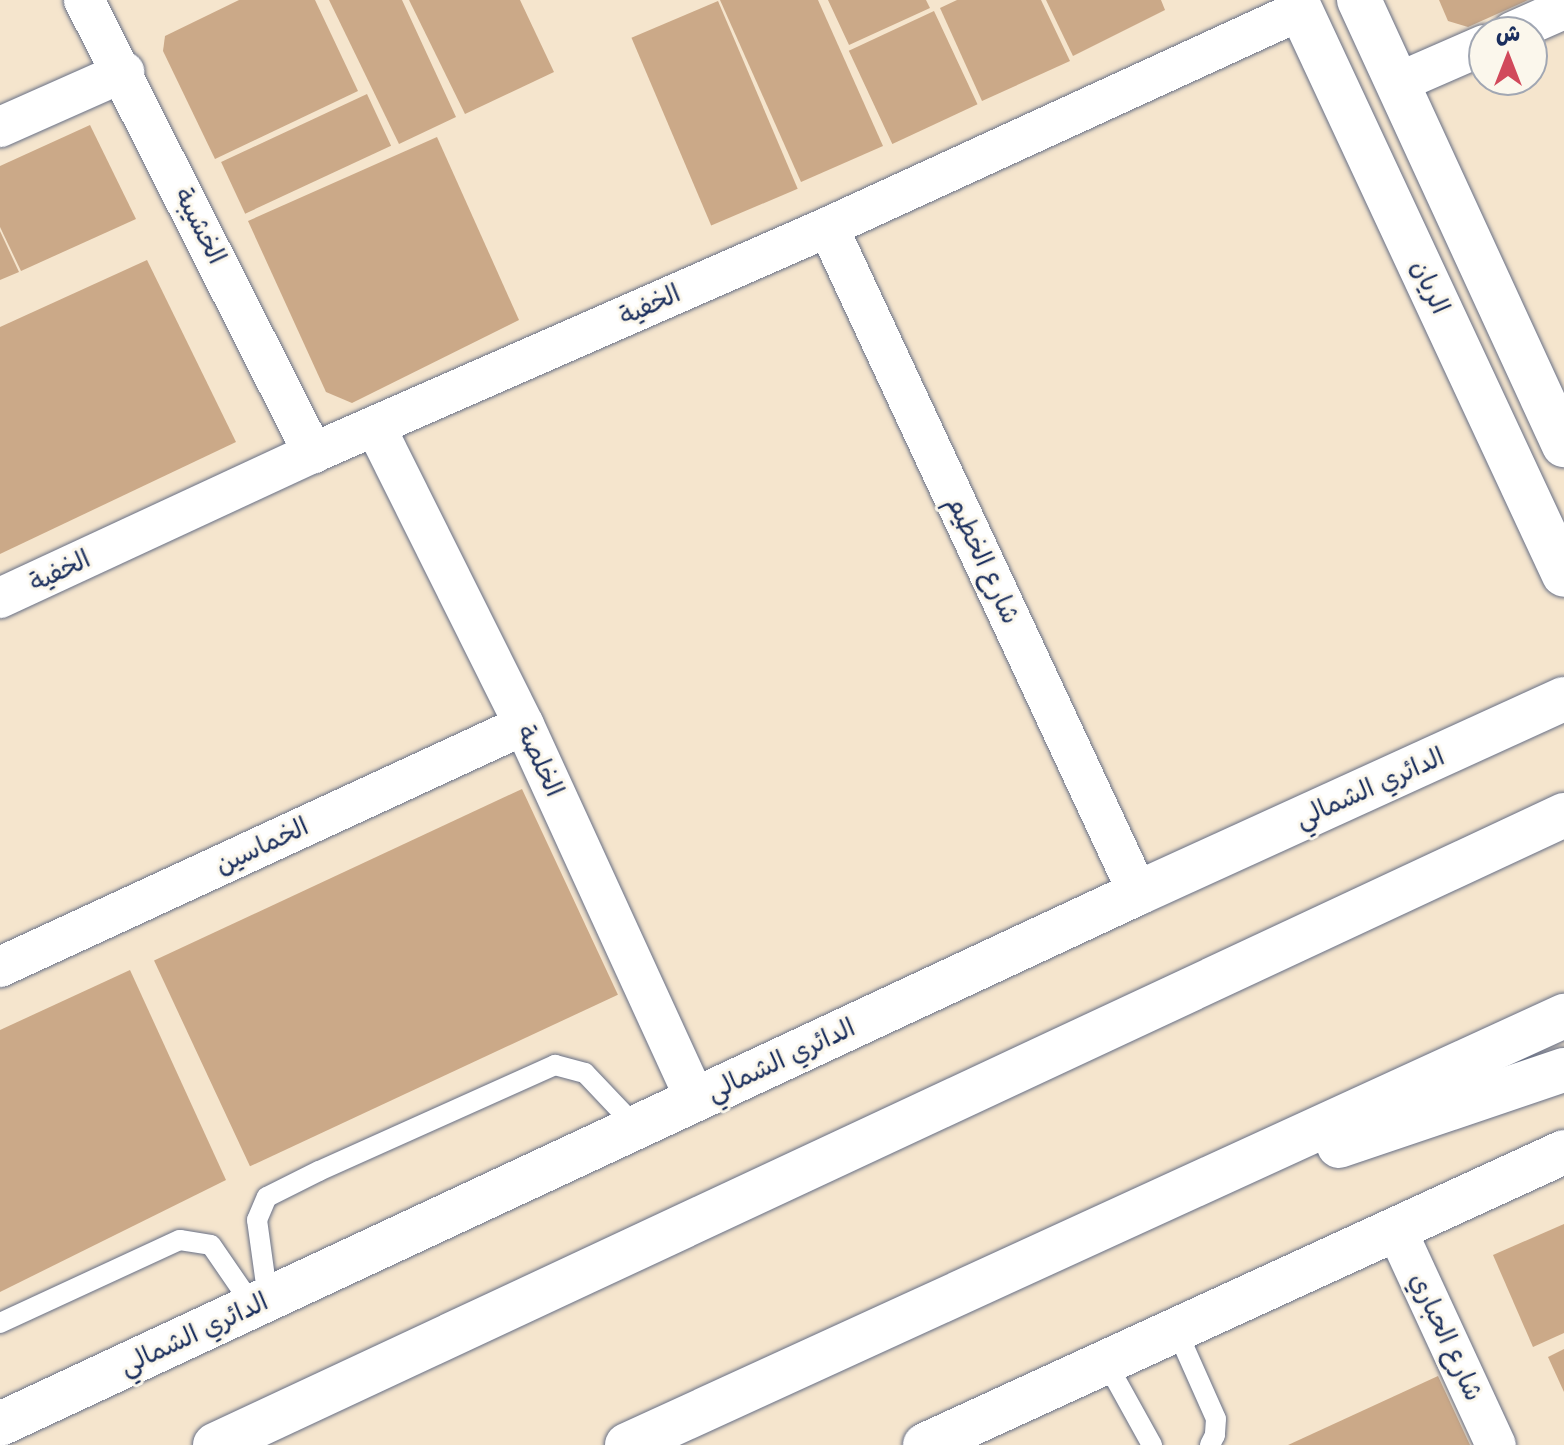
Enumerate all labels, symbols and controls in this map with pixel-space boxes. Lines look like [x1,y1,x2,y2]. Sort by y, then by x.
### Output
text: ش [1496,14,1520,53]
north arrow [1468,16,1548,96]
street label: الخشيبة [168,183,232,269]
street label: الريان [1404,255,1456,319]
street label: الخفية [615,278,685,332]
street label: شارع الخطيم [940,491,1026,629]
street label: الخفية [25,543,95,599]
street label: الخلصة [510,720,570,802]
street label: الدائري الشمالي [1290,741,1450,835]
street label: الخماسين [210,811,314,881]
street label: الدائري الشمالي [702,1012,860,1108]
street label: شارع الحباري [1403,1268,1489,1406]
street label: الدائري الشمالي [115,1286,273,1382]

